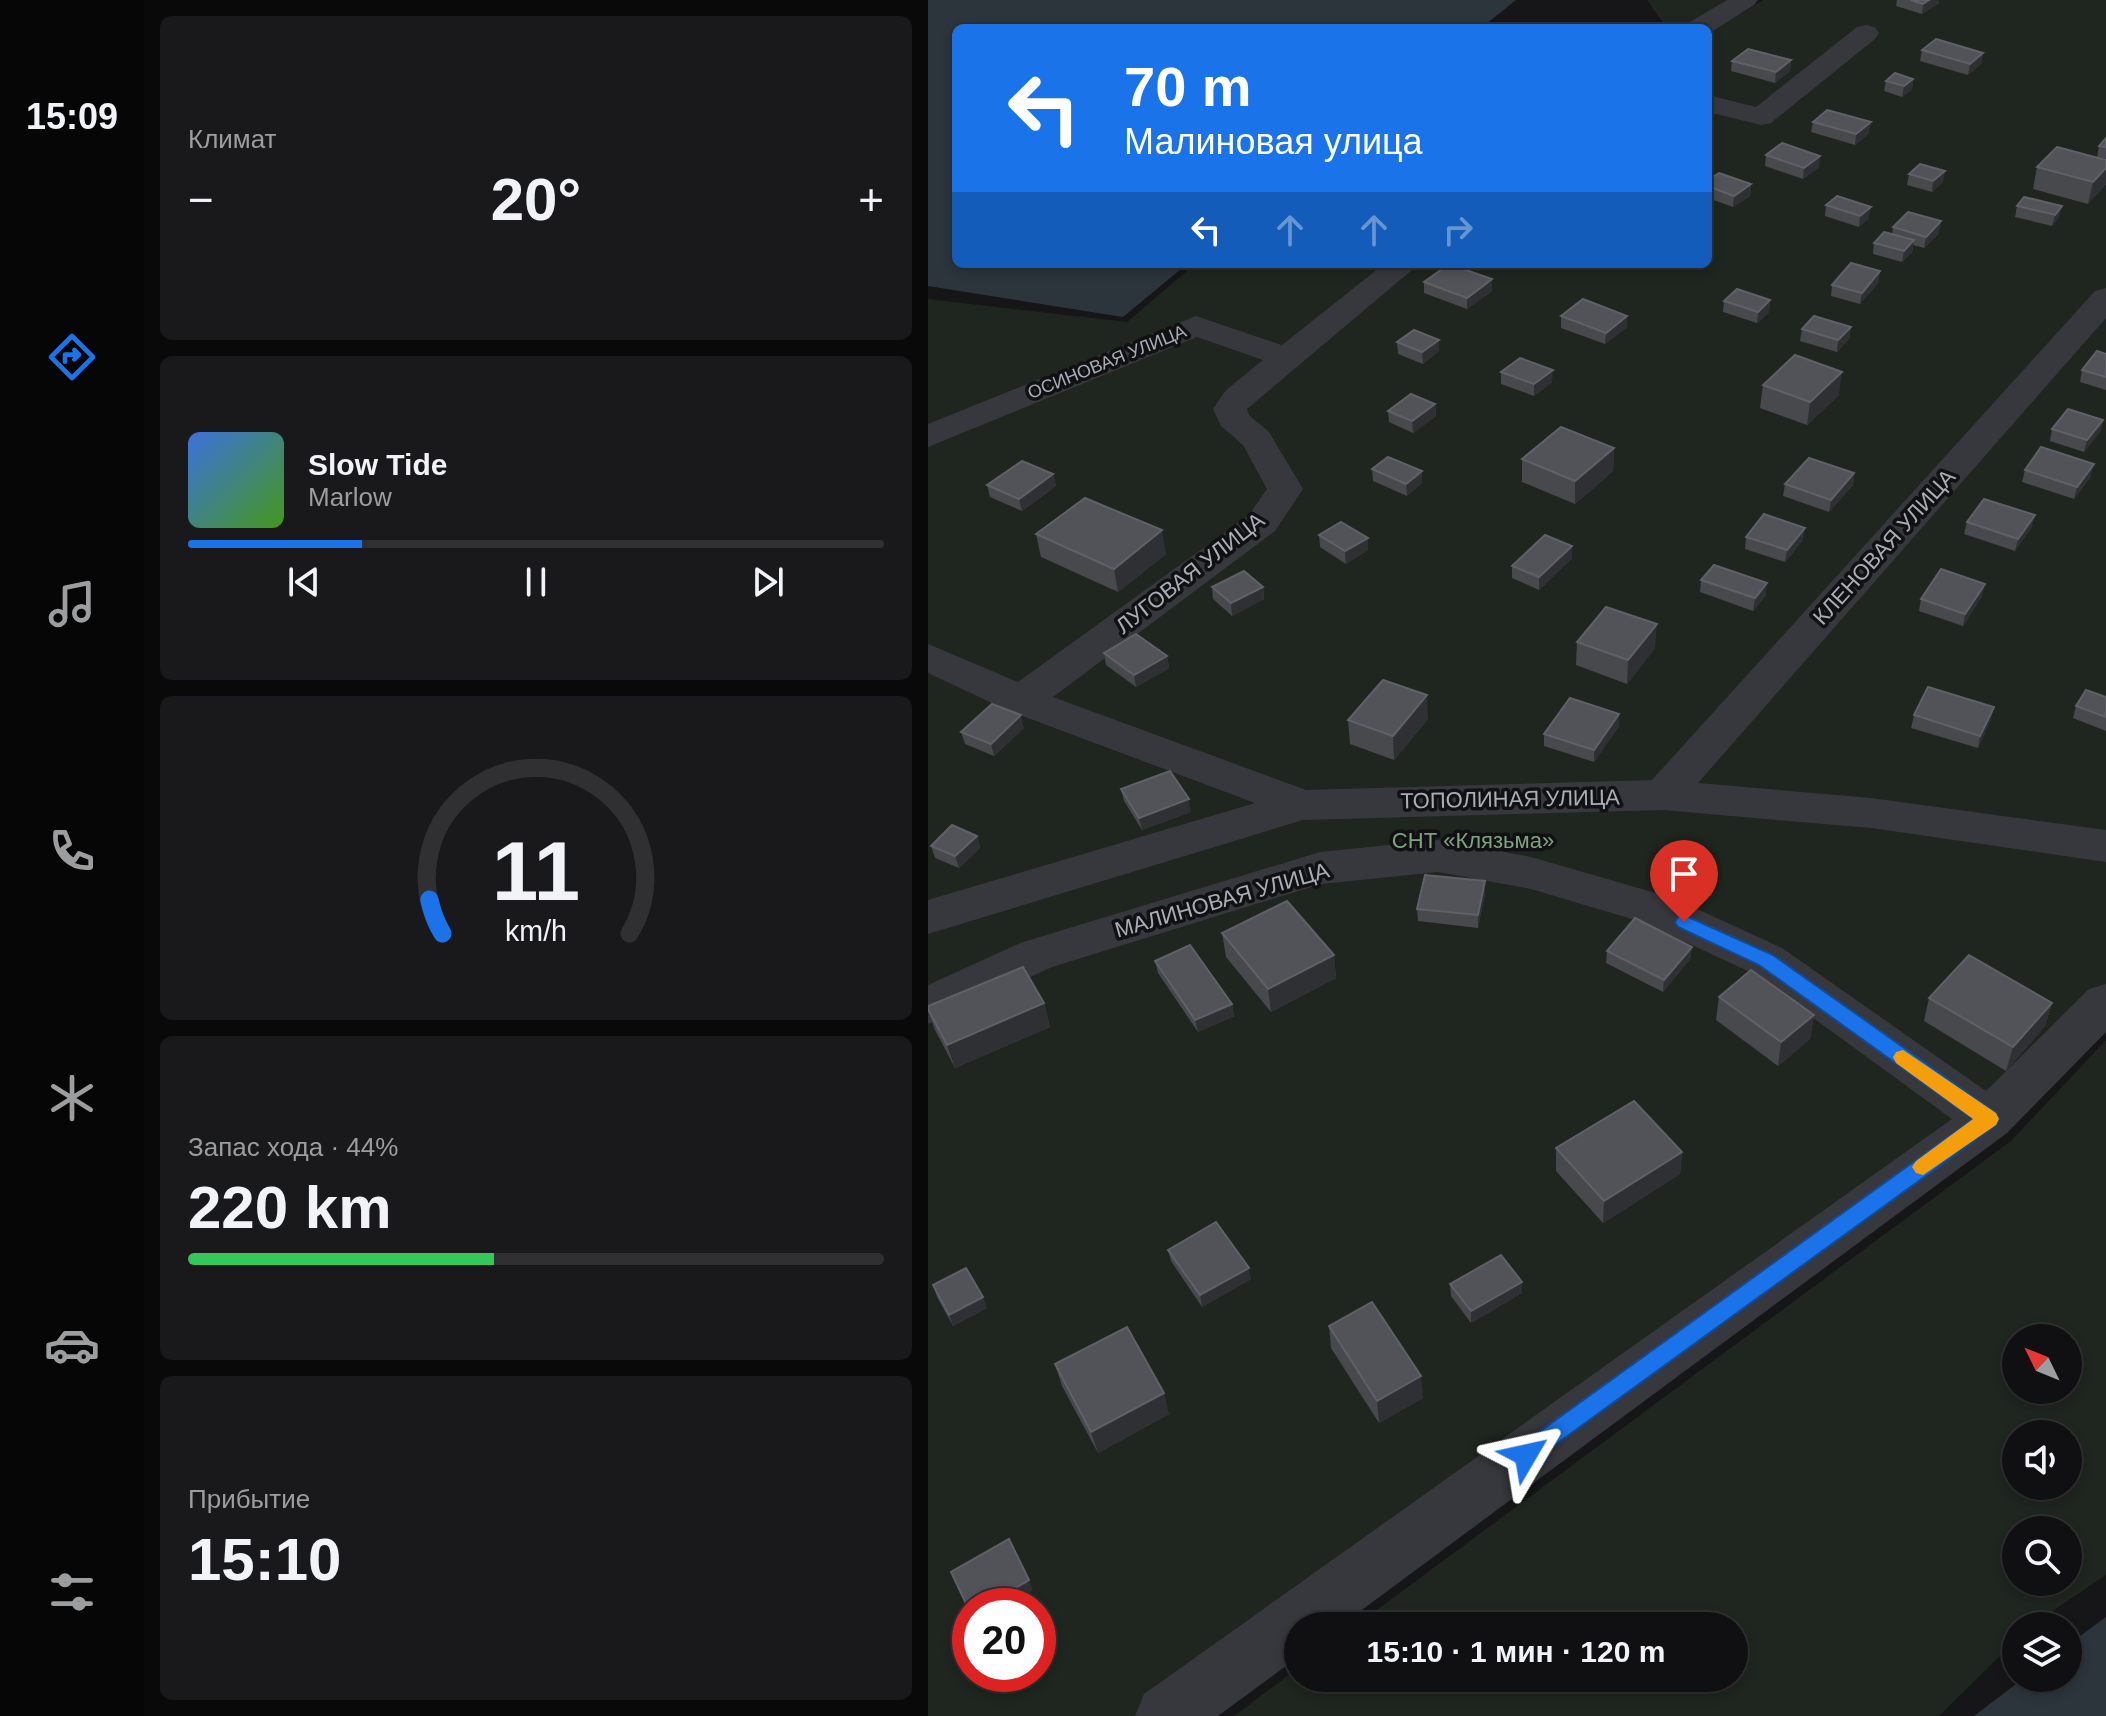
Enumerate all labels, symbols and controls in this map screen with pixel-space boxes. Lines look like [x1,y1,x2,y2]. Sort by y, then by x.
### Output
text: 70 m [1124,55,1252,118]
icon: left [992,56,1096,160]
text: 15:09 [26,96,118,137]
text: Малиновая улица [1124,121,1423,162]
text: Климат [188,124,277,154]
text: 20° [491,166,581,233]
text: − [188,175,214,224]
text: + [858,175,884,224]
icon: left [1184,208,1228,252]
icon: ahead [1268,208,1312,252]
icon: ahead [1352,208,1396,252]
icon: right [1436,208,1480,252]
street label: ОСИНОВАЯ УЛИЦА [1025,321,1189,403]
icon: directions [44,329,100,385]
text: Slow Tide [308,448,447,481]
street label: КЛЕНОВАЯ УЛИЦА [1808,464,1960,630]
text: Marlow [308,482,392,512]
street label: ЛУГОВАЯ УЛИЦА [1111,507,1269,639]
icon: previous [282,560,326,604]
icon: pause [514,560,558,604]
icon: next [746,560,790,604]
icon: music [44,576,100,632]
street label: ТОПОЛИНАЯ УЛИЦА [1400,785,1620,813]
icon: phone [44,823,100,879]
text: 11 [492,825,580,918]
park label: СНТ «Клязьма» [1392,828,1554,853]
pin [1650,840,1718,922]
icon: arrive [1662,852,1706,896]
street label: МАЛИНОВАЯ УЛИЦА [1112,857,1332,943]
text: km/h [505,915,567,947]
icon: climate [44,1070,100,1126]
text: Запас хода · 44% [188,1132,398,1162]
text: 220 km [188,1174,392,1241]
icon: car [44,1317,100,1373]
north arrow [2002,1324,2082,1404]
map controls [2002,1324,2082,1692]
position arrow [1484,1413,1568,1497]
button: sound [2002,1420,2082,1500]
text: Прибытие [188,1484,310,1514]
button: search [2002,1516,2082,1596]
text: 15:10 [188,1526,341,1593]
icon: filters [44,1564,100,1620]
speed limit sign: 20 [952,1588,1056,1692]
button: layers [2002,1612,2082,1692]
text: 15:10 · 1 мин · 120 m [1367,1635,1665,1668]

